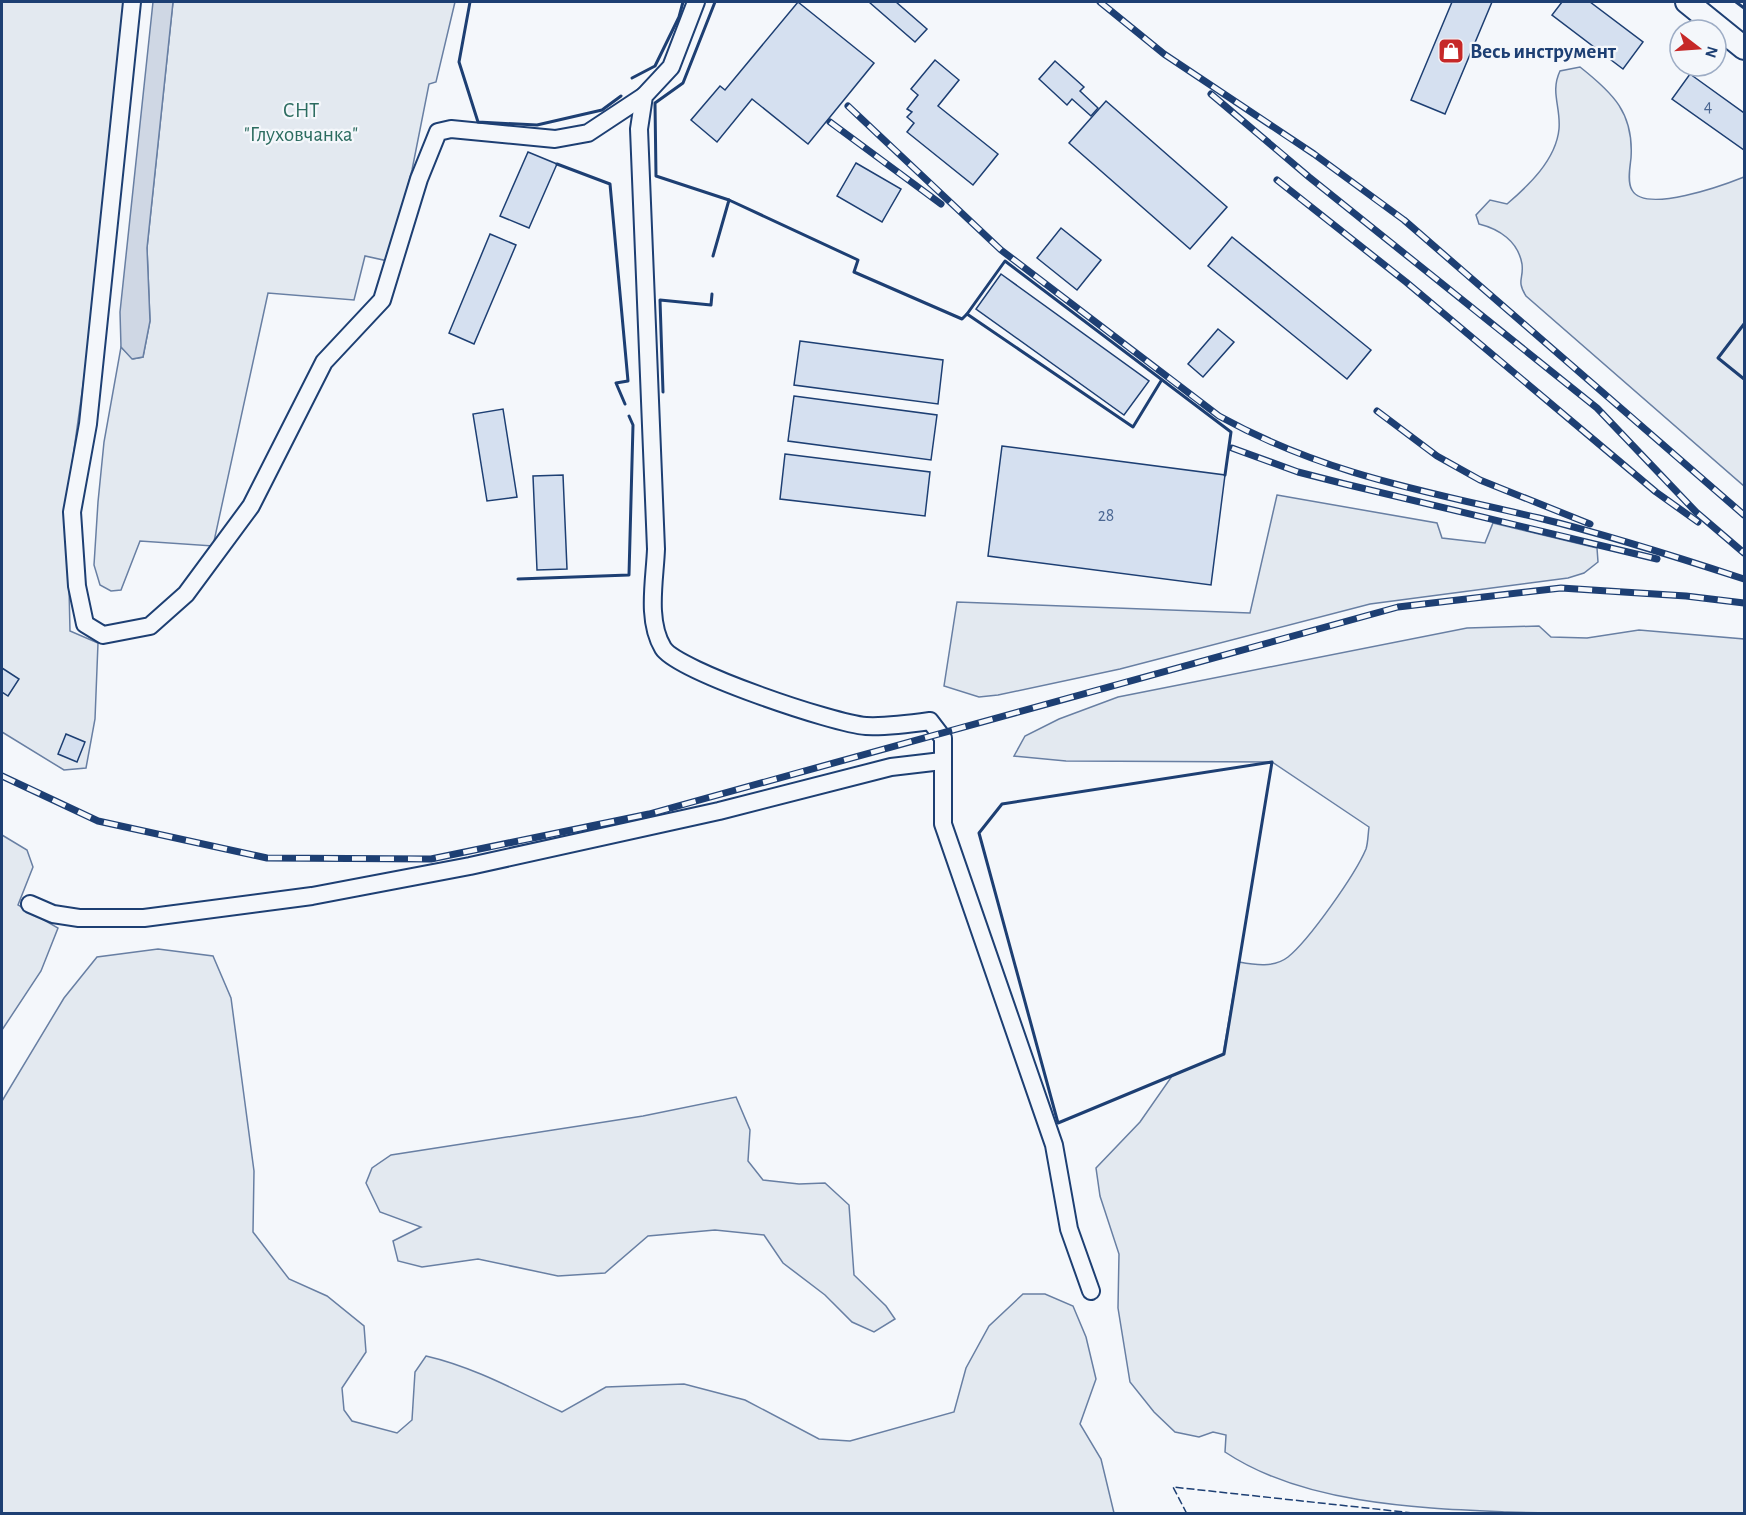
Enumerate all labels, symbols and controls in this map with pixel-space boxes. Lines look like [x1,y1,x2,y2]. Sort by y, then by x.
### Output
north arrow [1668,18,1728,78]
shop icon: Весь инструмент [1436,36,1466,66]
place label: Весь инструмент [1470,41,1617,62]
text: N [1702,44,1721,60]
house number: 4 [1704,98,1713,116]
park label: СНТ "Глуховчанка" [244,100,358,145]
house number: 28 [1098,507,1114,525]

